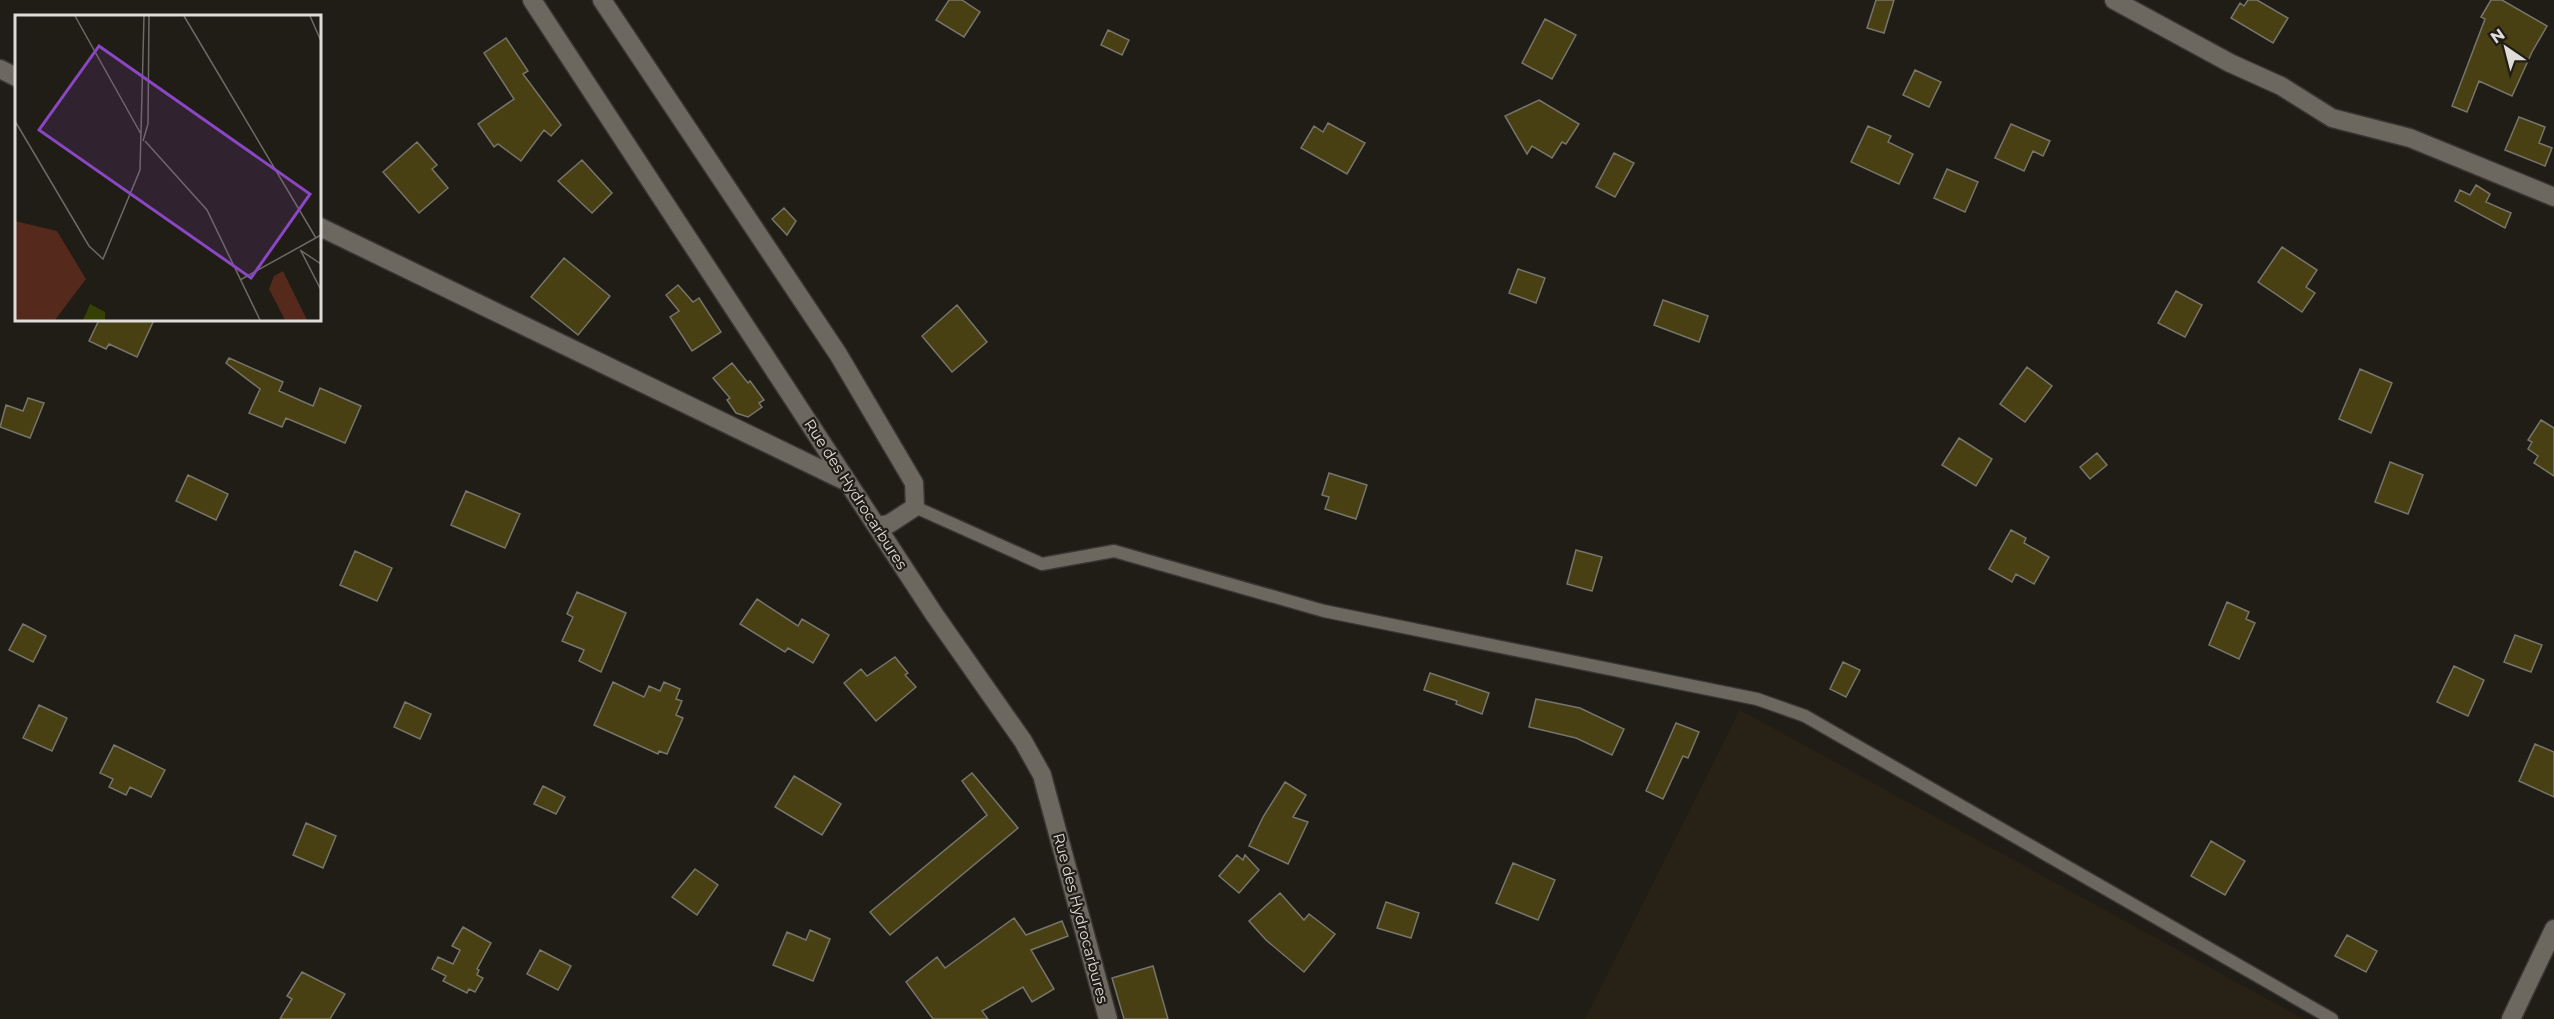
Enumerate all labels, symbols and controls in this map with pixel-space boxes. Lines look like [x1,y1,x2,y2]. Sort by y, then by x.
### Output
inset map [15,15,321,321]
north arrow [2476,18,2536,78]
text: N [2487,25,2508,48]
street label: Rue des Hydrocarbures [800,415,912,573]
street label: Rue des Hydrocarbures [1049,831,1113,1005]

